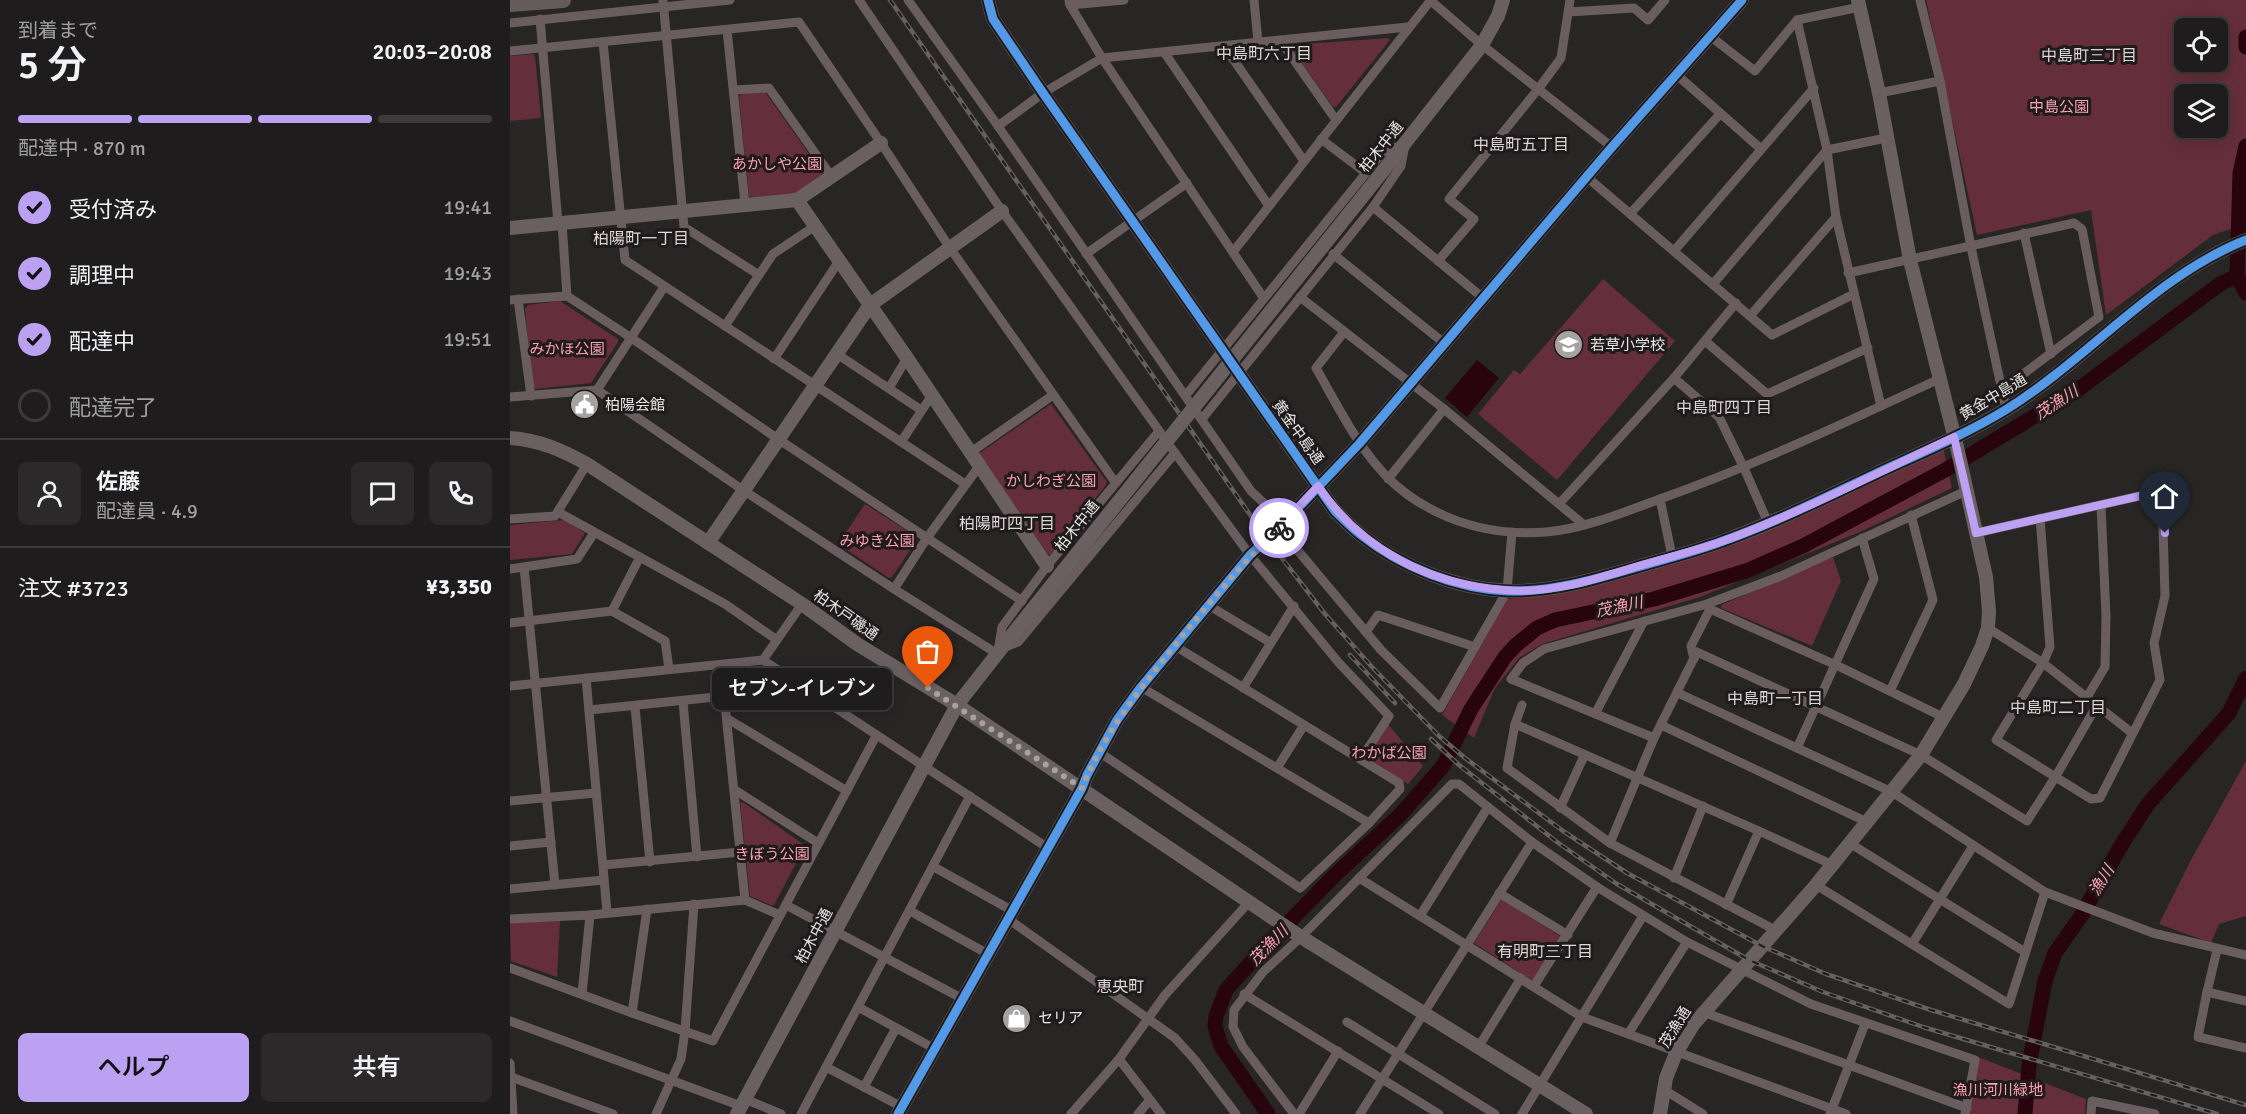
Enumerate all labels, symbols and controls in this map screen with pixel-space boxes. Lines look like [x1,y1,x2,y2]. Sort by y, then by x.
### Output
text: 到着まで [18,18,98,43]
map controls [2174,18,2228,138]
button: locate [2174,18,2228,72]
text: 20:03–20:08 [373,38,492,65]
text: 5 分 [18,41,87,89]
district label: 中島町六丁目 [1216,44,1312,64]
district label: 中島町三丁目 [2041,46,2137,66]
button: layers [2174,84,2228,138]
park label: 中島公園 [2029,98,2089,116]
street label: 柏木中通 [1355,118,1407,176]
district label: 中島町五丁目 [1473,135,1569,155]
text: 配達中 · 870 m [18,136,146,161]
park label: あかしや公園 [732,155,822,173]
icon: check [18,191,51,224]
text: 19:41 [443,195,492,220]
text: 受付済み [69,196,157,223]
district label: 柏陽町一丁目 [593,229,689,249]
icon: check [18,257,51,290]
text: 19:43 [443,261,492,286]
text: 調理中 [69,262,135,289]
icon: check [18,323,51,356]
text: 19:51 [443,327,492,352]
text: 配達中 [69,328,135,355]
school or university icon: 若草小学校 [1553,329,1585,361]
place label: 若草小学校 [1590,336,1665,354]
park label: みかほ公園 [529,340,605,358]
street label: 黄金中島通 [1956,370,2030,424]
water label: 茂漁川 [2031,380,2084,424]
public building icon: 柏陽会館 [568,389,600,421]
text: 配達完了 [69,394,157,421]
place label: 柏陽会館 [605,396,665,414]
street label: 黄金中島通 [1269,396,1327,468]
district label: 中島町四丁目 [1676,398,1772,418]
button: person [18,462,81,525]
button: chat [351,462,414,525]
button: phone [429,462,492,525]
text: 佐藤 [96,468,140,495]
pin [2139,471,2190,533]
park label: かしわぎ公園 [1006,472,1096,490]
icon: home [2148,480,2181,513]
street label: 柏木中通 [1051,497,1103,555]
courier [1249,498,1309,558]
text: 配達員 · 4.9 [96,499,198,524]
icon: bike [1263,512,1296,545]
district label: 柏陽町四丁目 [959,514,1055,534]
park label: みゆき公園 [839,532,915,550]
text: ¥3,350 [426,573,492,600]
text: 注文 #3723 [18,575,129,602]
street label: 柏木戸磯通 [810,586,882,644]
water label: 茂漁川 [1594,592,1647,622]
pin [902,626,953,688]
icon: bag [911,635,944,668]
callout: セブン-イレブン [712,667,892,709]
text: セブン-イレブン [728,676,876,701]
district label: 中島町一丁目 [1727,689,1823,709]
district label: 中島町二丁目 [2010,698,2106,718]
park label: わかば公園 [1351,744,1427,762]
park label: きぼう公園 [734,845,810,863]
water label: 漁川 [2085,860,2120,899]
street label: 柏木中通 [792,905,836,967]
water label: 茂漁川 [1245,920,1294,970]
district label: 有明町三丁目 [1497,942,1593,962]
district label: 恵央町 [1096,977,1144,997]
shop icon: セリア [1001,1002,1033,1034]
street label: 茂漁通 [1655,1003,1695,1051]
place label: セリア [1038,1009,1083,1027]
button: ヘルプ [18,1033,249,1102]
button: 共有 [261,1033,492,1102]
park label: 漁川河川緑地 [1953,1081,2043,1099]

